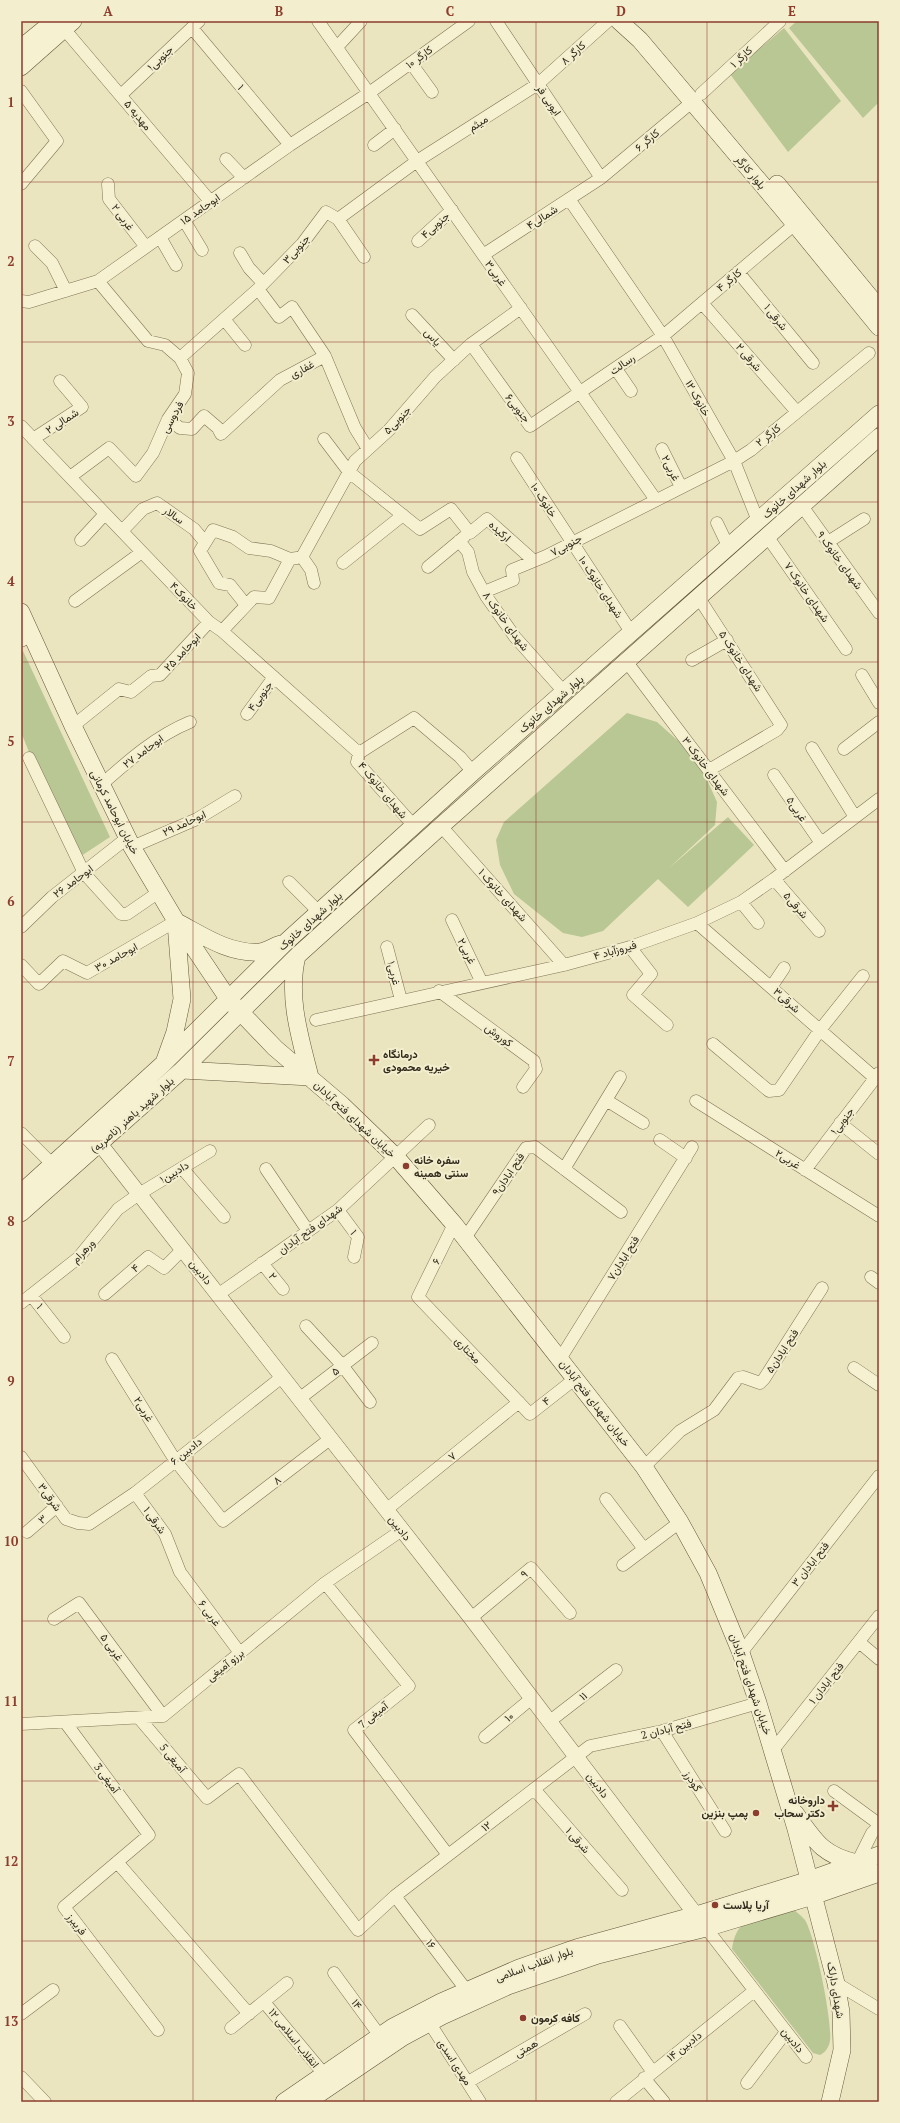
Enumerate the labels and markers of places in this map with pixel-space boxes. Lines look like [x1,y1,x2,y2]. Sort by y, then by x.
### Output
place label: درمانگاه خیریه محمودی [383,1047,450,1074]
marker: درمانگاه خیریه محمودی [368,1054,380,1066]
place label: سفره خانه سنتی همینه [414,1153,468,1180]
marker: سفره خانه سنتی همینه [401,1161,411,1171]
place label: داروخانه دکتر سحاب [774,1793,826,1820]
marker: داروخانه دکتر سحاب [828,1801,838,1811]
place label: پمپ بنزین [701,1806,748,1821]
marker: پمپ بنزین [751,1808,761,1818]
place label: آریا پلاست [723,1898,770,1913]
marker: آریا پلاست [710,1900,720,1910]
place label: کافه کرمون [531,2011,580,2025]
marker: کافه کرمون [518,2013,528,2023]

